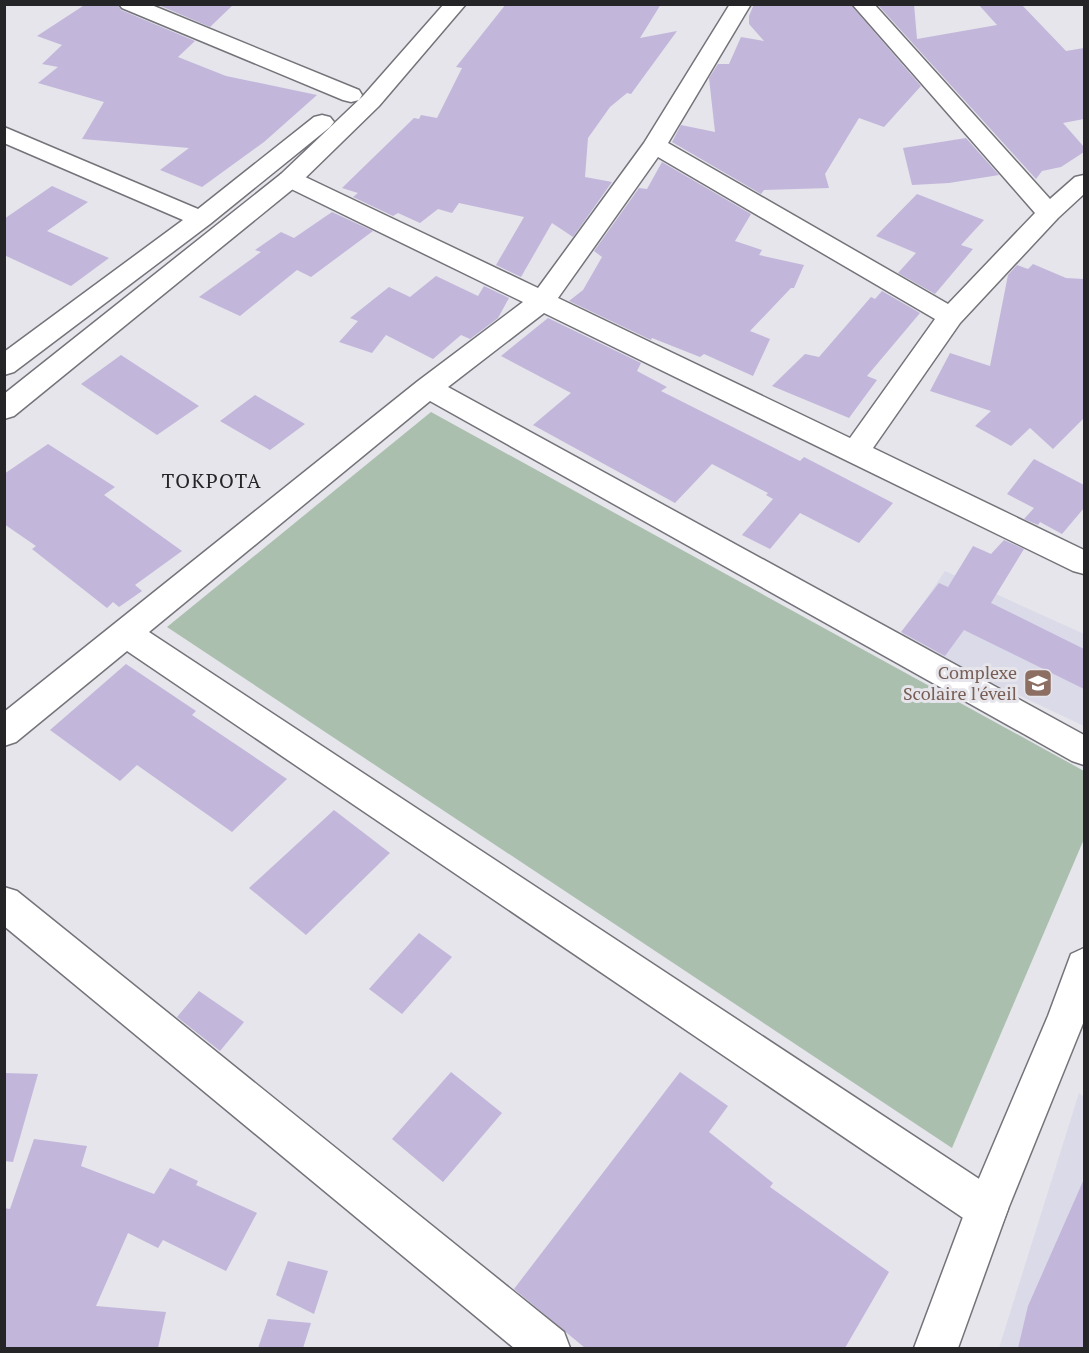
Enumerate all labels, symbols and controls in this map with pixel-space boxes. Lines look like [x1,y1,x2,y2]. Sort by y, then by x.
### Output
district label: TOKPOTA [162,467,262,494]
place label: Complexe Scolaire l'éveil [903,660,1017,705]
school or university icon: Complexe Scolaire l'éveil [1022,667,1054,699]

